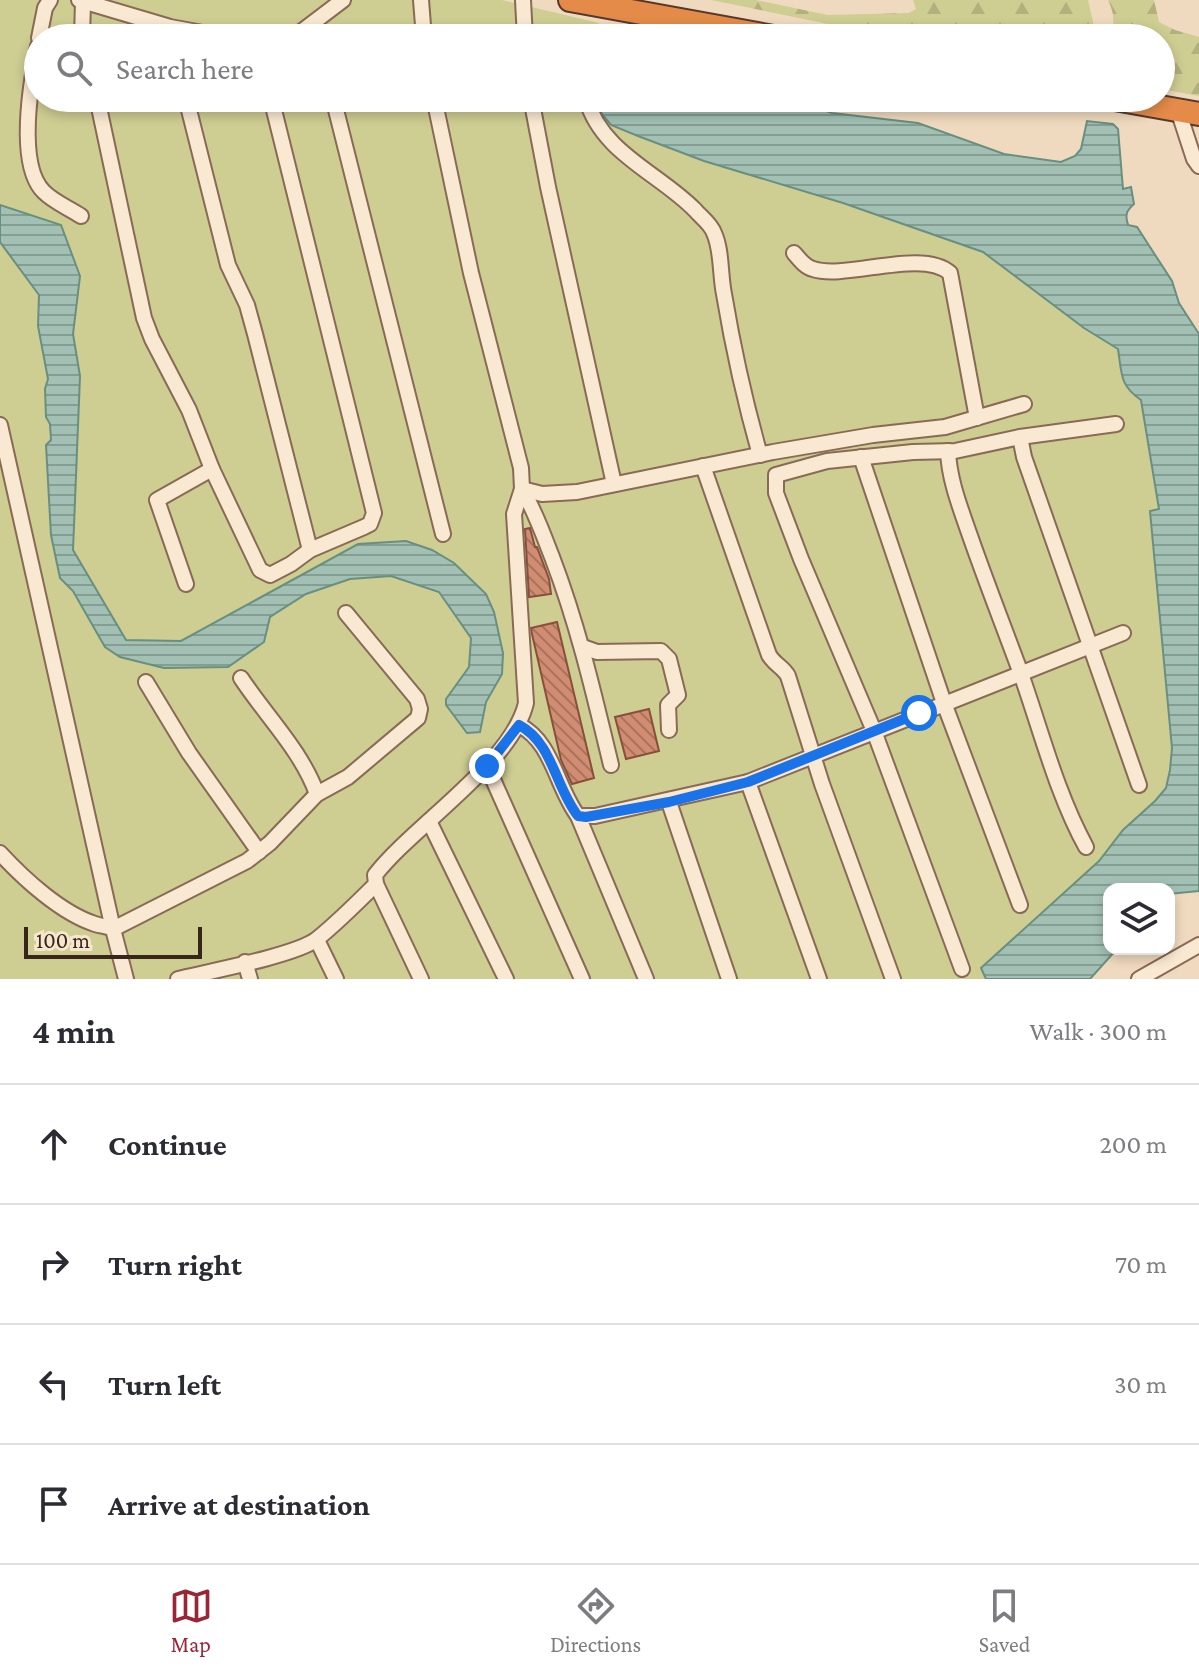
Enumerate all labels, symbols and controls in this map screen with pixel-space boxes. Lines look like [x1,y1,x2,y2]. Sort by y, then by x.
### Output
search box [24,24,1175,112]
icon: search [52,46,96,90]
text: Search here [116,52,254,85]
route start [901,695,937,731]
route end [469,748,505,784]
map controls [1103,883,1175,955]
button: layers [1103,883,1175,955]
scale bar [24,923,202,959]
text: 100 m [36,928,90,953]
text: 4 min [32,1013,115,1050]
text: Walk · 300 m [1030,1017,1167,1046]
icon: ahead [32,1122,76,1166]
text: Continue [108,1128,227,1161]
text: 200 m [1099,1130,1167,1159]
icon: right [32,1242,76,1286]
text: Turn right [108,1248,242,1281]
text: 70 m [1115,1250,1167,1279]
icon: left [32,1362,76,1406]
text: Turn left [108,1368,221,1401]
text: 30 m [1114,1370,1167,1399]
icon: arrive [32,1482,76,1526]
text: Arrive at destination [108,1488,370,1521]
tab: Map [169,1584,213,1657]
tab: Directions [550,1584,641,1657]
tab: Saved [979,1584,1030,1657]

